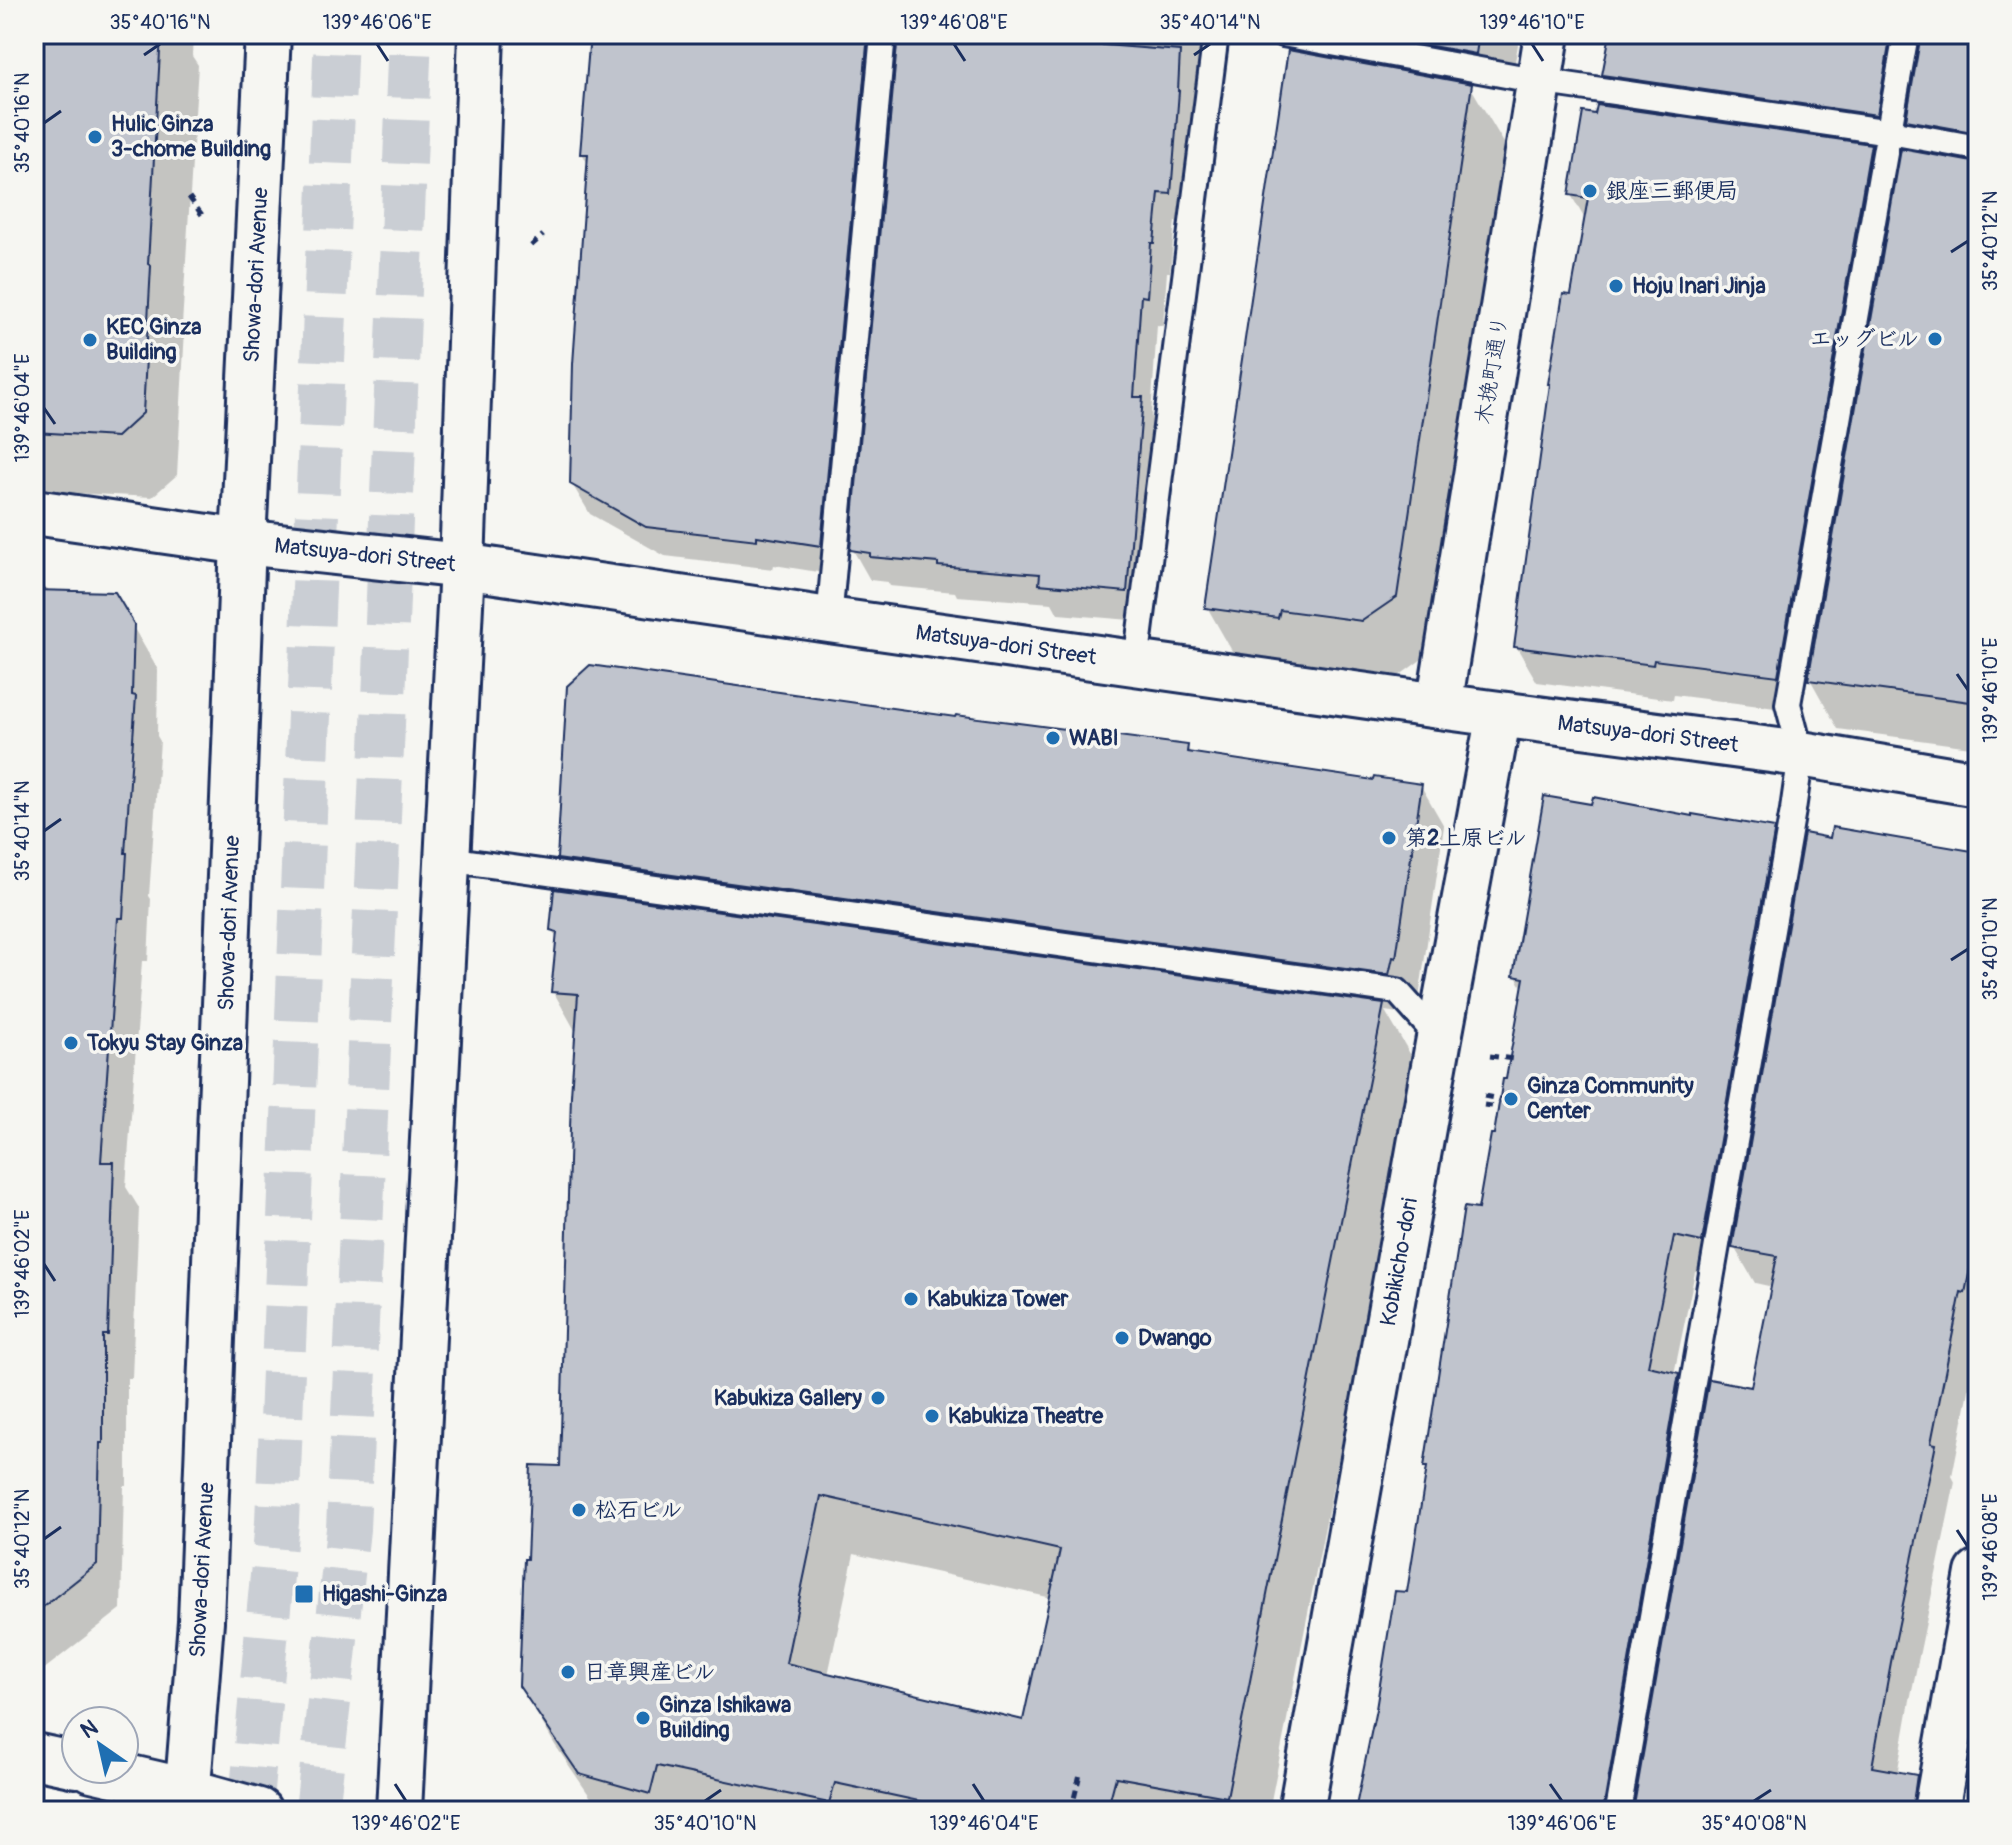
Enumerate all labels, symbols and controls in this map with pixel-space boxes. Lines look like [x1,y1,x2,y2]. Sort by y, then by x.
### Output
text: 35°40'16"N [109,10,211,35]
text: 139°46'06"E [322,10,432,35]
text: 139°46'08"E [900,10,1008,35]
text: 35°40'14"N [1159,10,1261,35]
text: 139°46'10"E [1479,10,1585,35]
text: 35°40'16"N [10,72,35,174]
place label: Hulic Ginza 3-chome Building [111,110,271,163]
marker: Hulic Ginza 3-chome Building [86,128,104,146]
place label: 銀座三郵便局 [1606,177,1738,205]
marker: 銀座三郵便局 [1581,182,1599,200]
street label: Showa-dori Avenue [237,186,275,363]
text: 35°40'12"N [1978,191,2003,291]
place label: Hoju Inari Jinja [1632,272,1766,300]
marker: Hoju Inari Jinja [1607,277,1625,295]
place label: KEC Ginza Building [106,313,201,366]
street label: 木挽町通り [1470,313,1514,427]
place label: エッグビル [1809,325,1919,353]
marker: エッグビル [1926,330,1944,348]
marker: KEC Ginza Building [81,331,99,349]
text: 139°46'04"E [10,353,35,463]
street label: Matsuya-dori Street [273,532,457,578]
street label: Matsuya-dori Street [914,618,1098,672]
text: 139°46'10"E [1978,637,2003,743]
street label: Matsuya-dori Street [1556,709,1740,759]
place label: WABI [1069,724,1119,752]
marker: WABI [1044,729,1062,747]
text: 35°40'14"N [10,780,35,882]
place label: 第2上原ビル [1405,824,1527,852]
marker: 第2上原ビル [1380,829,1398,847]
street label: Showa-dori Avenue [212,835,246,1011]
text: 35°40'10"N [1978,897,2003,1001]
place label: Tokyu Stay Ginza [86,1029,243,1057]
marker: Tokyu Stay Ginza [62,1034,80,1052]
place label: Ginza Community Center [1527,1072,1694,1125]
marker: Ginza Community Center [1502,1090,1520,1108]
street label: Kobikicho-dori [1374,1196,1424,1328]
text: 139°46'02"E [10,1210,35,1318]
place label: Kabukiza Tower [927,1285,1069,1313]
marker: Kabukiza Tower [902,1290,920,1308]
place label: Dwango [1138,1324,1212,1352]
marker: Dwango [1113,1329,1131,1347]
place label: Kabukiza Gallery [714,1384,863,1412]
marker: Kabukiza Gallery [869,1389,887,1407]
place label: Kabukiza Theatre [948,1402,1104,1430]
marker: Kabukiza Theatre [923,1407,941,1425]
street label: Showa-dori Avenue [183,1481,221,1658]
text: 35°40'12"N [10,1489,35,1589]
text: 139°46'08"E [1978,1493,2003,1601]
place label: 松石ビル [595,1496,683,1524]
marker: 松石ビル [570,1501,588,1519]
place label: Higashi-Ginza [322,1580,447,1608]
marker: Higashi-Ginza [293,1583,315,1605]
place label: 日章興産ビル [584,1658,716,1686]
marker: 日章興産ビル [559,1663,577,1681]
place label: Ginza Ishikawa Building [659,1691,791,1744]
north arrow [60,1705,140,1785]
marker: Ginza Ishikawa Building [634,1709,652,1727]
text: N [75,1713,103,1745]
text: 139°46'02"E [352,1811,460,1836]
text: 35°40'10"N [653,1811,757,1836]
text: 139°46'04"E [929,1811,1039,1836]
text: 139°46'06"E [1507,1811,1617,1836]
text: 35°40'08"N [1701,1811,1807,1836]

